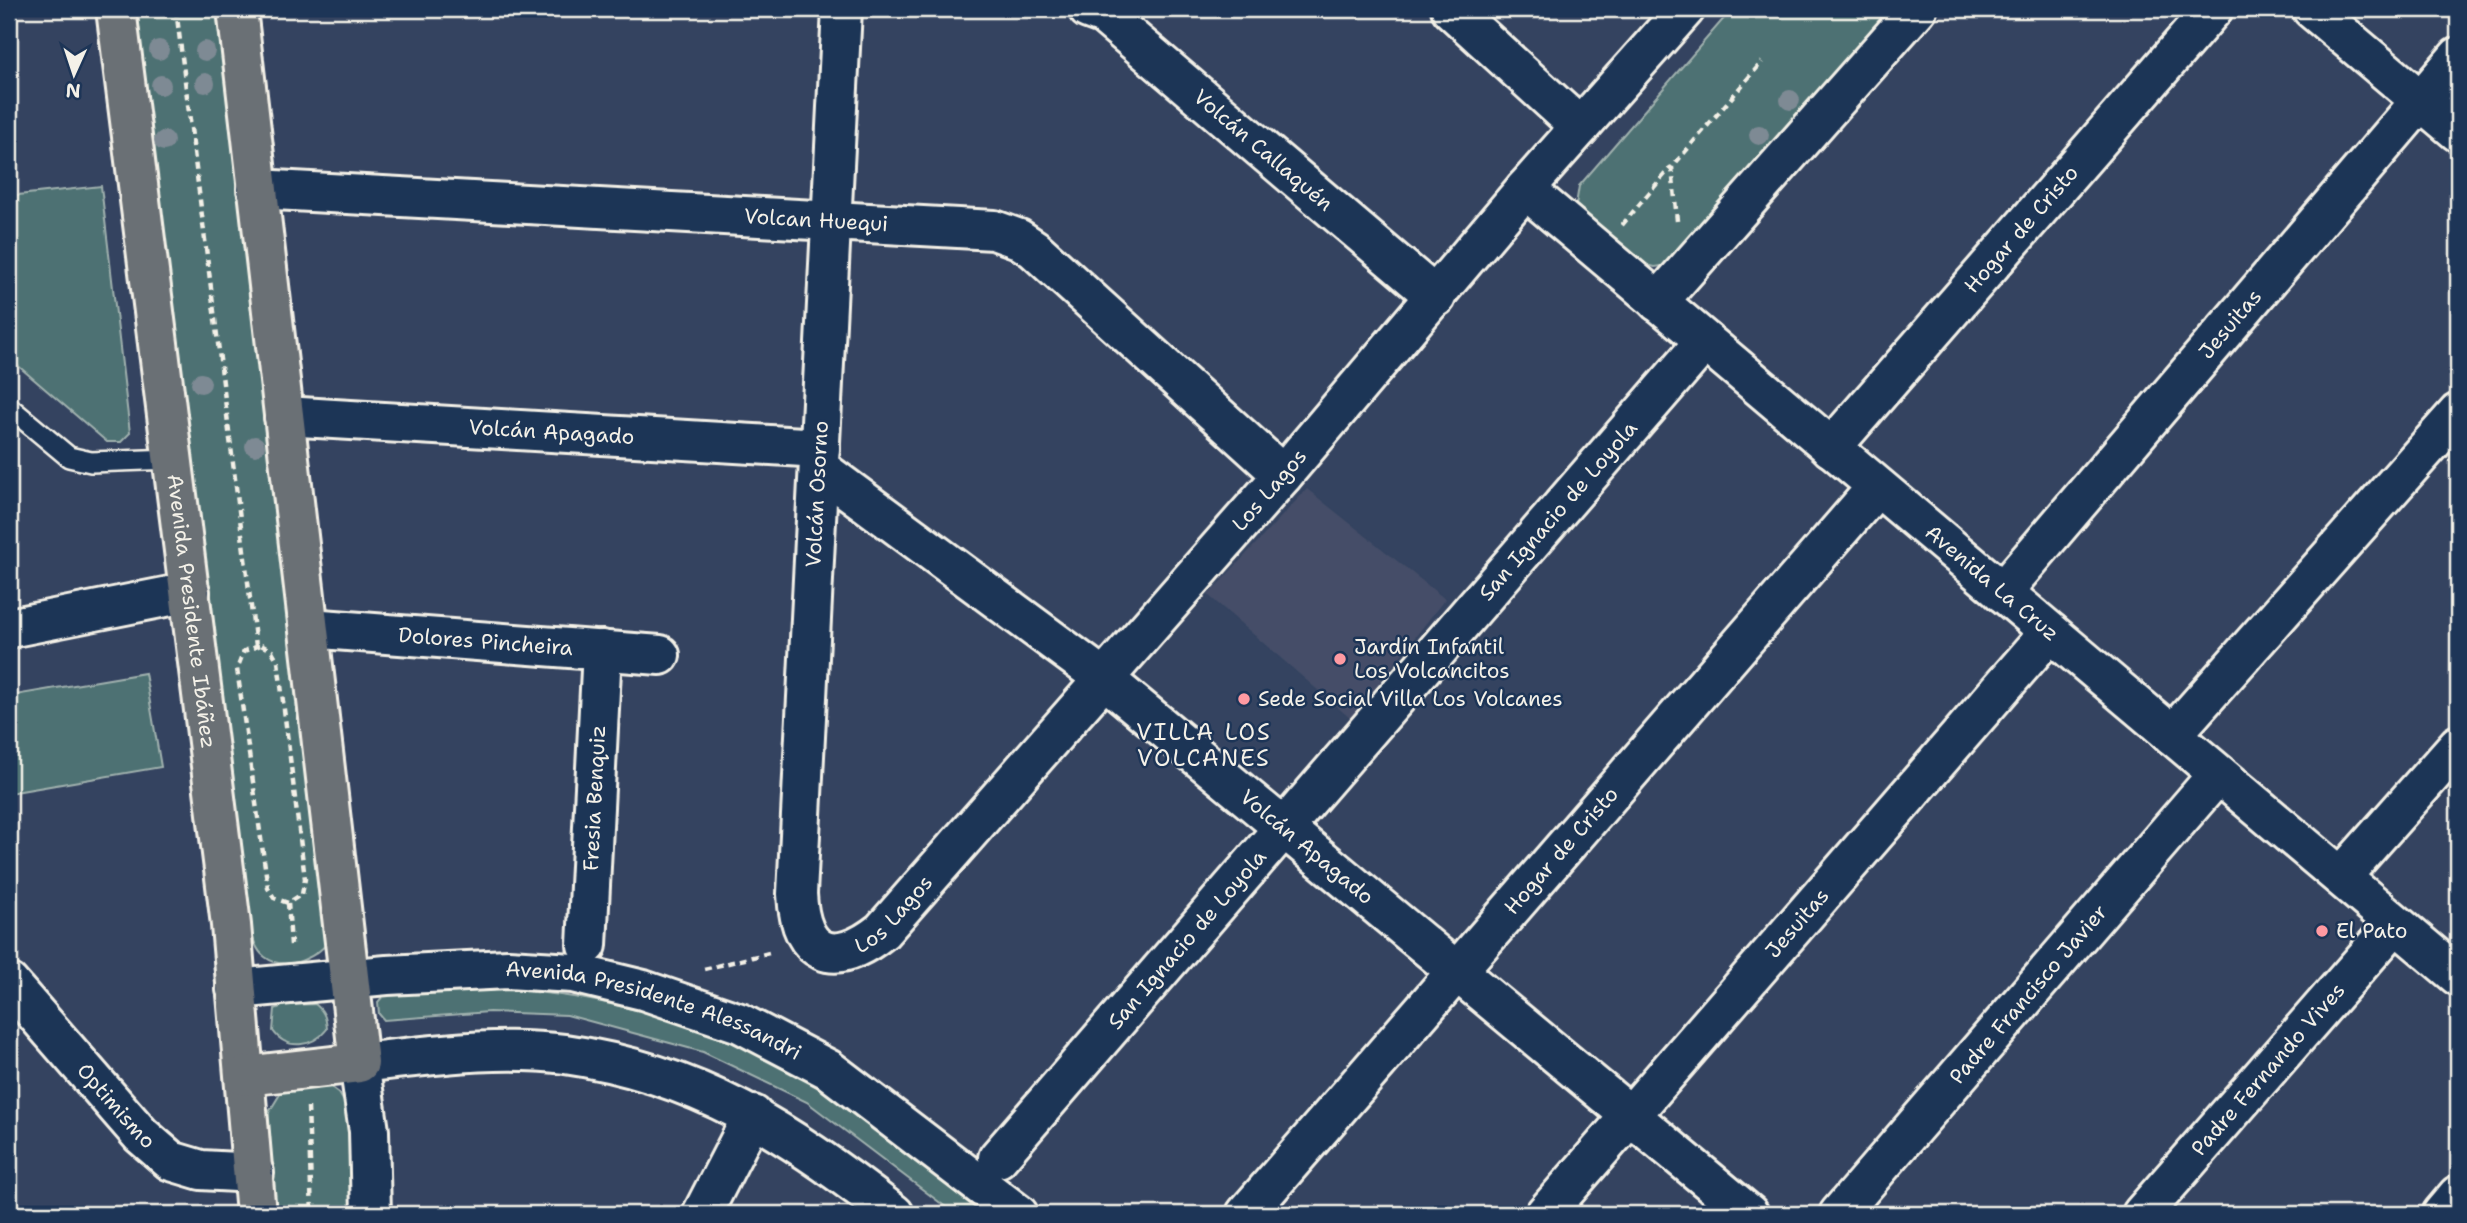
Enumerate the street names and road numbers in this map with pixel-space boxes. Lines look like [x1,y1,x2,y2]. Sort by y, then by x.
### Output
street label: Volcán Callaquén [1188,83,1339,218]
street label: Hogar de Cristo [1958,159,2085,299]
street label: Volcan Huequi [743,202,889,238]
street label: Jesuitas [2192,283,2268,365]
street label: Volcán Apagado [468,413,635,451]
street label: San Ignacio de Loyola [1473,415,1644,606]
street label: Volcán Osorno [799,420,835,568]
street label: Los Lagos [1226,443,1313,537]
street label: Avenida Presidente Ibáñez [161,472,223,750]
street label: Avenida La Cruz [1919,518,2065,647]
street label: Dolores Pincheira [397,621,574,662]
street label: Fresia Benquiz [577,725,612,872]
street label: Hogar de Cristo [1498,781,1625,921]
street label: Volcán Apagado [1234,783,1380,911]
street label: San Ignacio de Loyola [1102,844,1273,1035]
street label: Los Lagos [850,869,939,960]
street label: Jesuitas [1759,882,1835,964]
street label: Padre Francisco Javier [1943,898,2114,1090]
street label: Avenida Presidente Alessandri [505,955,806,1067]
street label: Padre Fernando Vives [2185,977,2351,1162]
street label: Optimismo [71,1057,161,1155]

